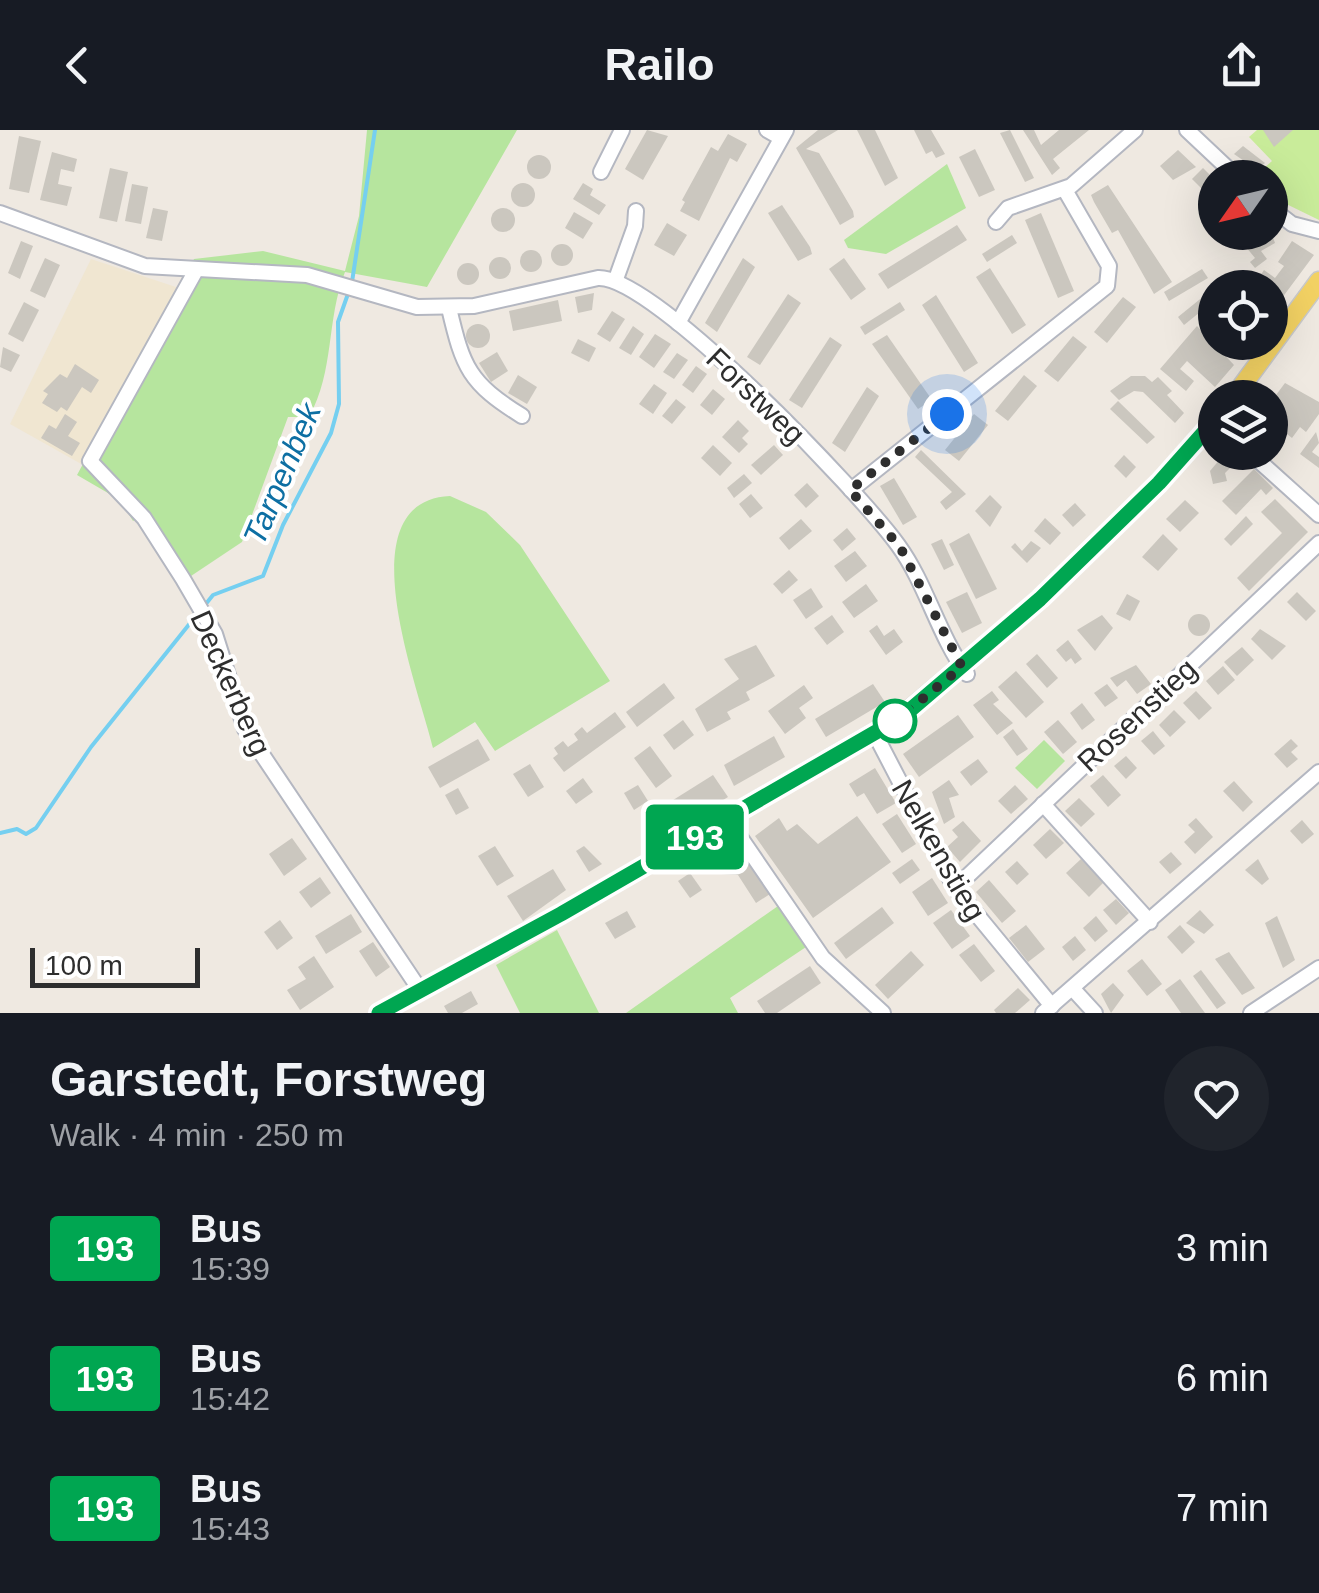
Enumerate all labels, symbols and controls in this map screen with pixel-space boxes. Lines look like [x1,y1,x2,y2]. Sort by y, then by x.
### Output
icon: back [50,38,105,93]
icon: share [1214,38,1269,93]
text: Railo [604,39,715,90]
north arrow [1198,160,1288,250]
map controls [1198,160,1288,470]
button: locate [1198,270,1288,360]
street label: Forstweg [700,341,812,451]
button: layers [1198,380,1288,470]
your location [922,389,972,439]
water label: Tarpenbek [236,396,329,550]
street label: Deckerberg [184,605,278,761]
street label: Rosenstieg [1071,652,1203,778]
unlabelled marker [874,700,916,742]
street label: Nelkenstieg [886,774,992,926]
line badge: 193 [638,804,752,870]
text: 193 [666,818,724,857]
scale bar [30,943,200,988]
text: 100 m [45,950,123,981]
button: heart [1164,1046,1269,1151]
text: Garstedt, Forstweg [50,1053,487,1106]
text: Walk · 4 min · 250 m [50,1117,344,1153]
text: Bus [190,1208,262,1250]
text: 3 min [1176,1227,1269,1269]
text: 193 [76,1229,134,1268]
text: 15:39 [190,1251,270,1287]
text: Bus [190,1338,262,1380]
text: 6 min [1176,1357,1269,1399]
text: 193 [76,1359,134,1398]
text: 15:42 [190,1381,270,1417]
text: Bus [190,1468,262,1510]
text: 7 min [1176,1487,1269,1529]
text: 193 [76,1489,134,1528]
text: 15:43 [190,1511,270,1547]

